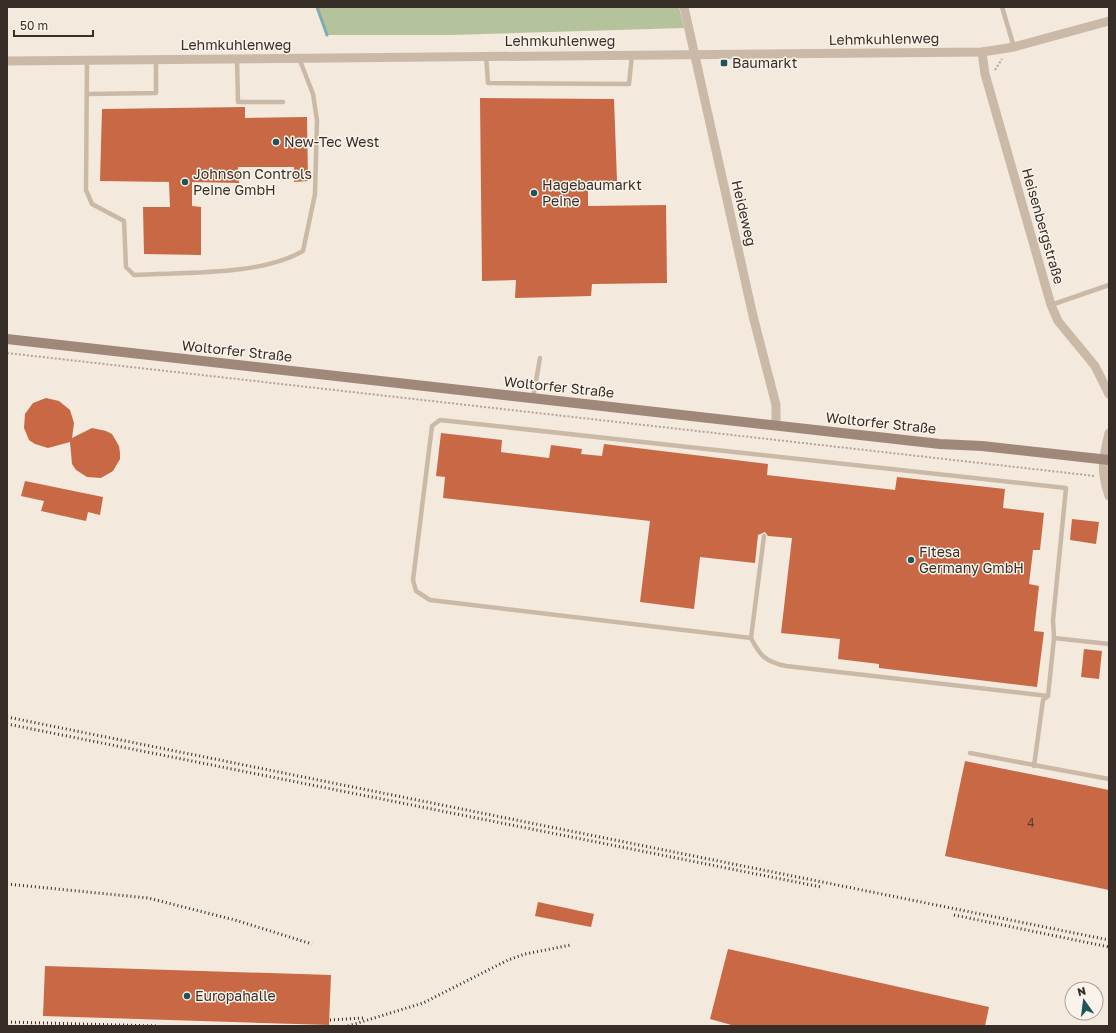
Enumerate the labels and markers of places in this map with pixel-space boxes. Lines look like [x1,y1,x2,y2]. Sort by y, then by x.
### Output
place label: Baumarkt [732,54,797,71]
marker: Baumarkt [719,58,729,68]
place label: New-Tec West [284,133,379,150]
marker: New-Tec West [271,137,281,147]
place label: Johnson Controls Peine GmbH [193,165,312,198]
place label: Hagebaumarkt Peine [542,176,642,209]
marker: Johnson Controls Peine GmbH [180,177,190,187]
marker: Hagebaumarkt Peine [529,188,539,198]
place label: Fitesa Germany GmbH [919,543,1024,576]
marker: Fitesa Germany GmbH [906,555,916,565]
place label: Europahalle [195,987,276,1004]
marker: Europahalle [182,991,192,1001]

